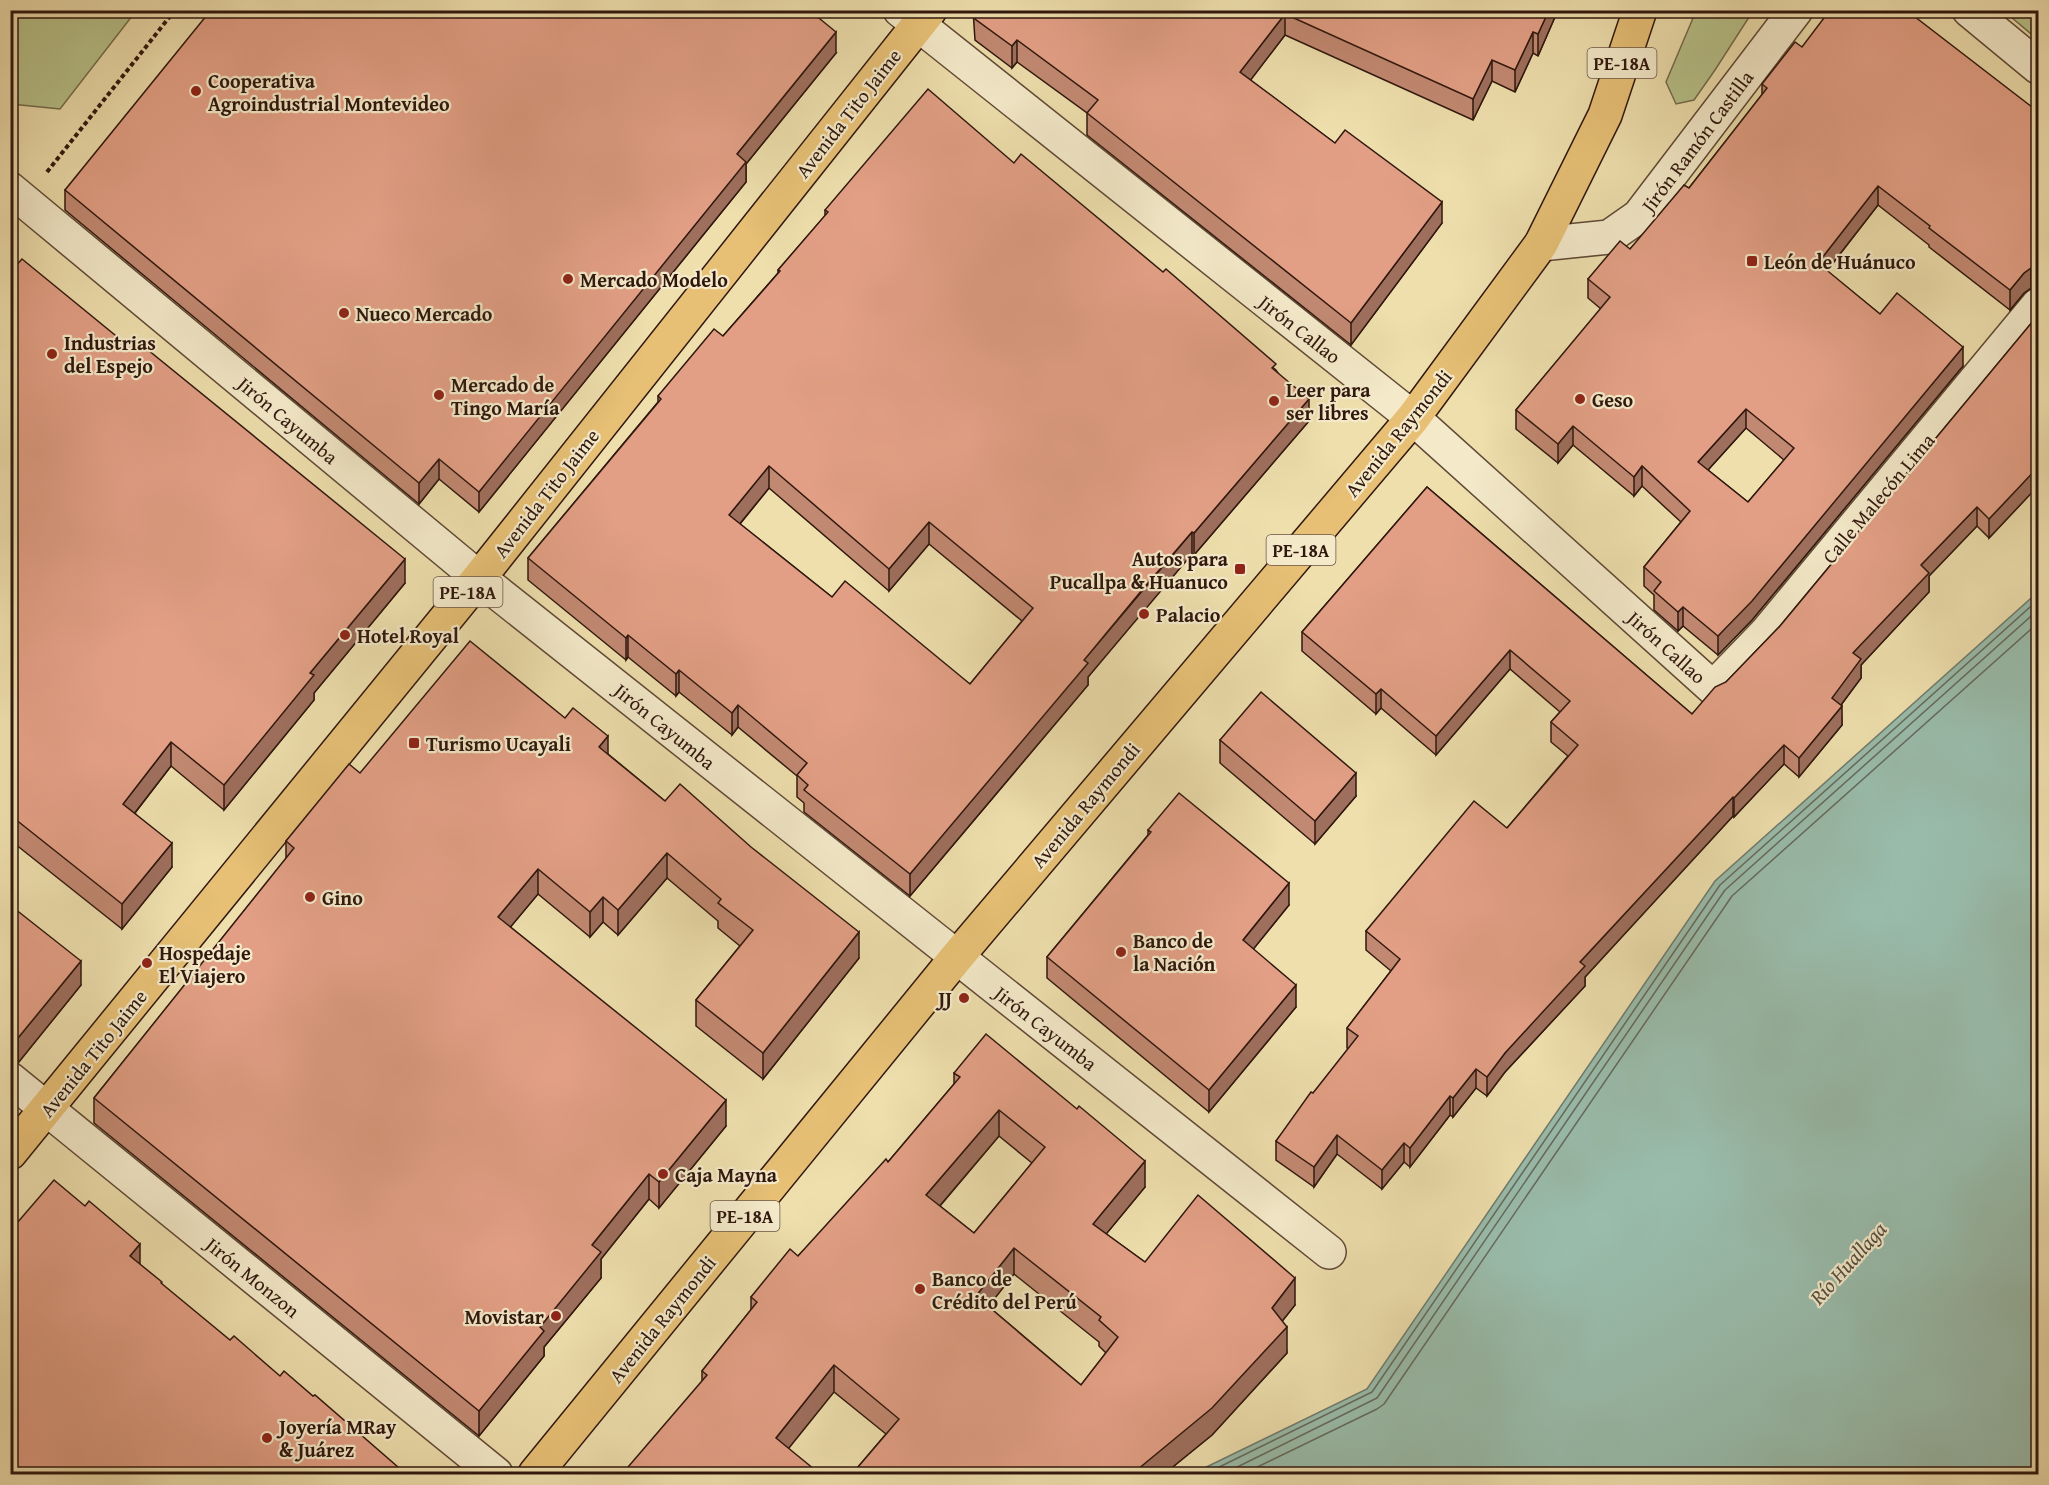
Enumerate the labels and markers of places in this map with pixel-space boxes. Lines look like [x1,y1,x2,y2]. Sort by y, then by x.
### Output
place label: Cooperativa Agroindustrial Montevideo [208,66,450,118]
marker: Cooperativa Agroindustrial Montevideo [189,84,203,98]
place label: León de Huánuco [1764,247,1916,276]
marker: León de Huánuco [1745,254,1759,268]
place label: Mercado Modelo [580,265,728,294]
marker: Mercado Modelo [561,272,575,286]
place label: Nueco Mercado [356,299,493,328]
marker: Nueco Mercado [337,306,351,320]
place label: Industrias del Espejo [64,328,156,380]
marker: Industrias del Espejo [45,347,59,361]
place label: Mercado de Tingo María [451,370,560,422]
place label: Leer para ser libres [1286,375,1371,427]
place label: Geso [1592,385,1634,414]
marker: Mercado de Tingo María [432,388,446,402]
marker: Geso [1573,392,1587,406]
marker: Leer para ser libres [1267,394,1281,408]
place label: Autos para Pucallpa & Huanuco [1050,544,1229,596]
marker: Autos para Pucallpa & Huanuco [1233,562,1247,576]
place label: Palacio [1156,600,1221,629]
marker: Palacio [1137,607,1151,621]
place label: Hotel Royal [357,621,459,650]
marker: Hotel Royal [338,628,352,642]
place label: Turismo Ucayali [426,729,571,758]
marker: Turismo Ucayali [407,736,421,750]
place label: Gino [322,883,363,912]
marker: Gino [303,890,317,904]
place label: Banco de la Nación [1133,926,1216,978]
place label: Hospedaje El Viajero [159,938,251,990]
marker: Banco de la Nación [1114,945,1128,959]
marker: Hospedaje El Viajero [140,956,154,970]
place label: JJ [935,984,952,1013]
marker: JJ [957,991,971,1005]
place label: Caja Mayna [675,1160,778,1189]
marker: Caja Mayna [656,1167,670,1181]
place label: Banco de Crédito del Perú [932,1264,1077,1316]
marker: Banco de Crédito del Perú [913,1282,927,1296]
place label: Movistar [464,1302,544,1331]
marker: Movistar [549,1309,563,1323]
place label: Joyería MRay & Juárez [276,1412,397,1464]
marker: Joyería MRay & Juárez [260,1431,274,1445]

